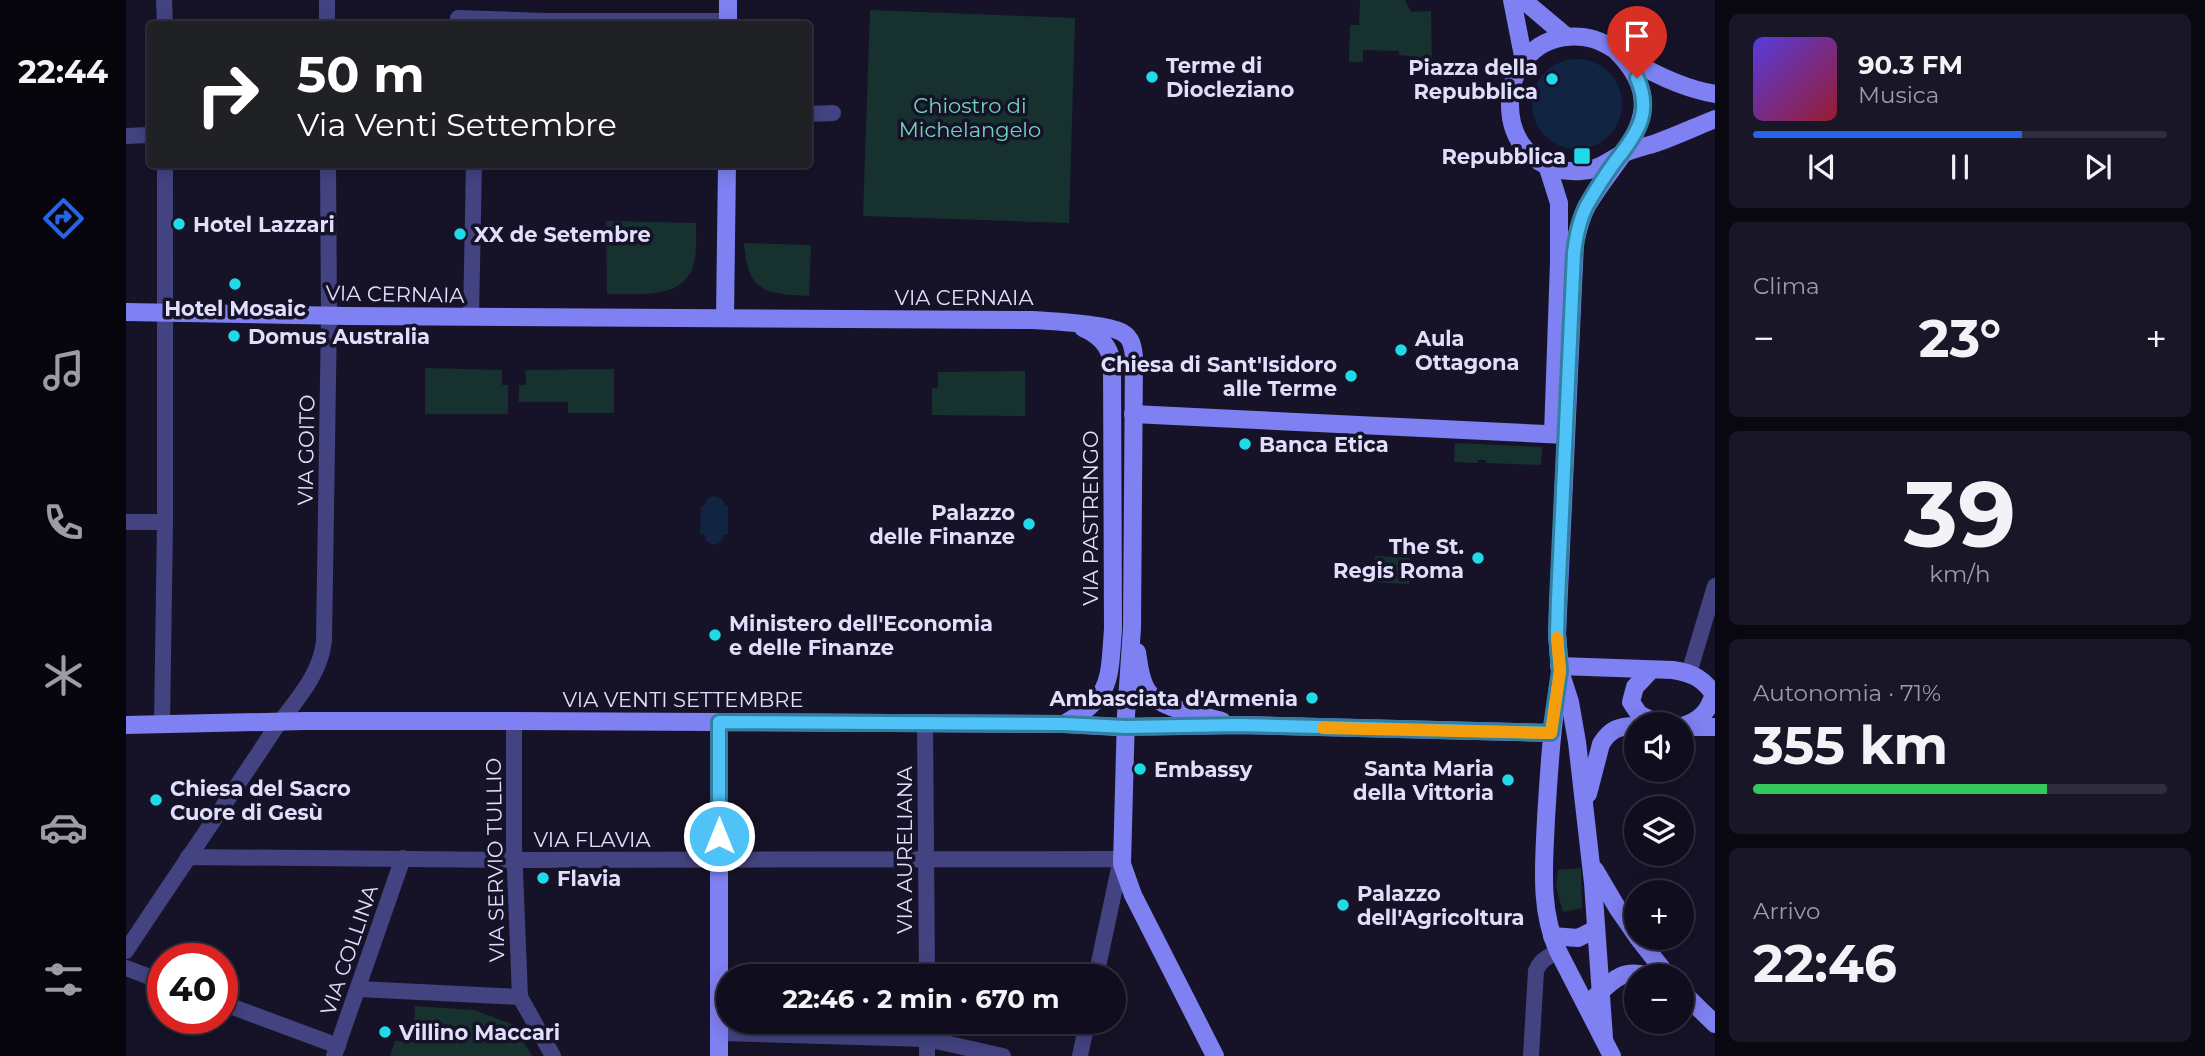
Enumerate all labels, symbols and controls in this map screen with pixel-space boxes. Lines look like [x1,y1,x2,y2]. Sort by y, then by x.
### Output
pin [1607,6,1667,78]
icon: arrive [1618,17,1656,55]
text: 50 m [297,45,425,104]
icon: right [182,49,273,140]
text: 90.3 FM [1858,49,1963,81]
text: 22:44 [18,52,108,91]
place label: Terme di Diocleziano [1166,53,1294,102]
place label: Piazza della Repubblica [1408,55,1538,104]
marker: Terme di Diocleziano [1144,69,1160,85]
marker: Piazza della Repubblica [1544,71,1560,87]
text: Musica [1858,81,1939,109]
park label: Chiostro di Michelangelo [899,93,1041,142]
text: Via Venti Settembre [297,105,617,144]
place label: Repubblica [1441,144,1566,169]
marker: Repubblica [1572,146,1592,166]
icon: previous [1803,148,1841,186]
icon: pause [1941,148,1979,186]
icon: next [2079,148,2117,186]
icon: directions [39,194,88,243]
place label: Hotel Lazzari [193,212,335,237]
marker: Hotel Lazzari [171,216,187,232]
place label: XX de Setembre [474,222,651,247]
marker: XX de Setembre [452,226,468,242]
text: Clima [1753,272,1820,300]
marker: Hotel Mosaic [227,276,243,292]
street label: VIA CERNAIA [325,280,466,308]
street label: VIA CERNAIA [895,285,1034,310]
place label: Hotel Mosaic [164,296,306,321]
text: 23° [1919,307,2001,370]
text: − [1753,315,1775,362]
text: + [2145,315,2167,362]
place label: Domus Australia [248,324,430,349]
place label: Aula Ottagona [1414,326,1519,375]
marker: Domus Australia [226,328,242,344]
marker: Aula Ottagona [1393,342,1409,358]
icon: music [39,346,88,395]
place label: Chiesa di Sant'Isidoro alle Terme [1101,352,1337,401]
marker: Chiesa di Sant'Isidoro alle Terme [1343,368,1359,384]
street label: VIA GOITO [293,394,319,506]
street label: VIA PASTRENGO [1078,430,1103,606]
place label: Banca Etica [1259,432,1389,457]
marker: Banca Etica [1237,436,1253,452]
text: 39 [1904,459,2016,570]
icon: phone [39,498,88,547]
place label: Palazzo delle Finanze [869,500,1015,549]
marker: Palazzo delle Finanze [1021,516,1037,532]
place label: The St. Regis Roma [1333,534,1464,583]
marker: The St. Regis Roma [1470,550,1486,566]
text: km/h [1929,560,1991,588]
place label: Ministero dell'Economia e delle Finanze [729,611,993,660]
marker: Ministero dell'Economia e delle Finanze [707,627,723,643]
icon: climate [39,651,88,700]
text: Autonomia · 71% [1753,679,1941,707]
place label: Ambasciata d'Armenia [1049,686,1298,711]
street label: VIA VENTI SETTEMBRE [562,687,804,712]
marker: Ambasciata d'Armenia [1304,690,1320,706]
map controls [1624,712,1694,1034]
button: sound [1624,712,1694,782]
text: 355 km [1753,714,1948,777]
place label: Santa Maria della Vittoria [1353,756,1494,805]
place label: Embassy [1154,757,1253,782]
street label: VIA SERVIO TULLIO [481,758,509,962]
marker: Embassy [1132,761,1148,777]
street label: VIA AURELIANA [892,765,917,934]
marker: Santa Maria della Vittoria [1500,772,1516,788]
place label: Chiesa del Sacro Cuore di Gesù [170,776,351,825]
marker: Chiesa del Sacro Cuore di Gesù [148,792,164,808]
button: layers [1624,796,1694,866]
position arrow [682,799,756,873]
icon: car [39,803,88,852]
street label: VIA FLAVIA [534,827,651,852]
place label: Flavia [557,866,621,891]
marker: Flavia [535,870,551,886]
button: + [1624,880,1694,950]
street label: VIA COLLINA [315,881,383,1018]
place label: Palazzo dell'Agricoltura [1357,881,1524,930]
marker: Palazzo dell'Agricoltura [1335,897,1351,913]
text: Arrivo [1753,897,1820,925]
text: 22:46 [1753,932,1897,995]
speed limit sign: 40 [147,943,238,1034]
icon: filters [39,955,88,1004]
button: − [1624,964,1694,1034]
text: 22:46 · 2 min · 670 m [782,983,1060,1015]
place label: Villino Maccari [398,1020,560,1045]
marker: Villino Maccari [377,1024,393,1040]

